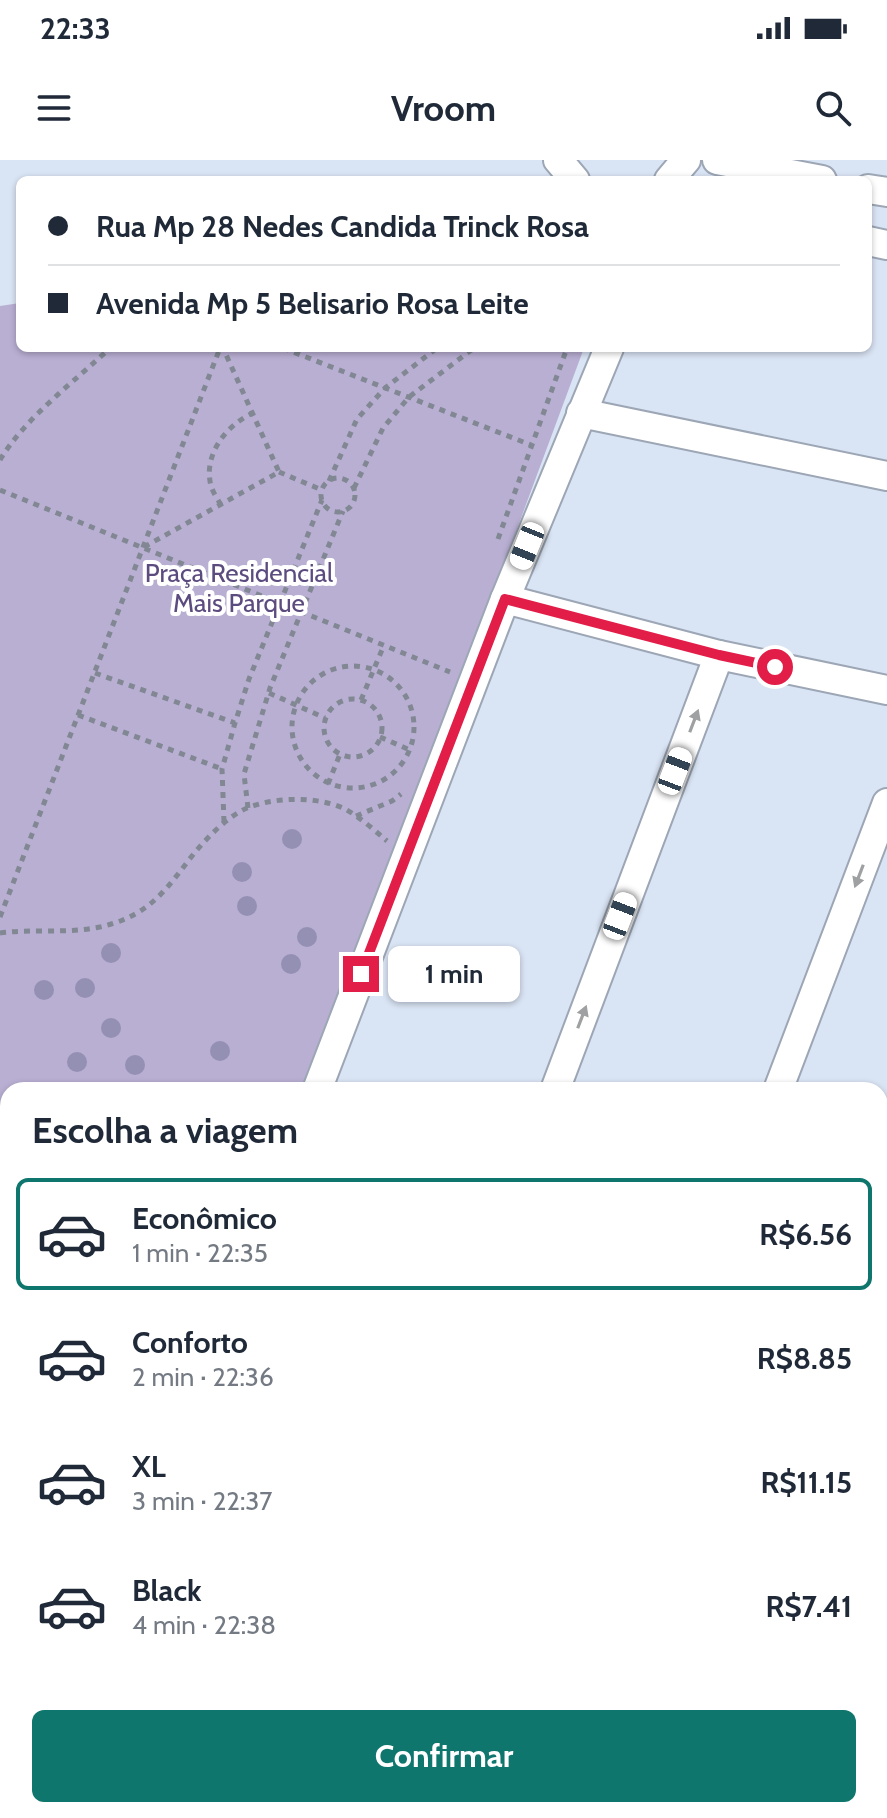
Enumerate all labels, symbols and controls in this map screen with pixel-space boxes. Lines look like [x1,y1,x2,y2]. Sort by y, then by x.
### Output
text: 22:33 [40,10,111,47]
icon: menu [32,86,76,130]
text: Vroom [391,86,496,130]
icon: search [811,86,855,130]
text: Rua Mp 28 Nedes Candida Trinck Rosa [96,208,589,245]
text: Avenida Mp 5 Belisario Rosa Leite [96,285,529,322]
car [507,519,547,573]
park label: Praça Residencial Mais Parque [145,557,333,619]
route start [757,649,793,685]
one-way arrow [688,709,701,733]
car [655,744,695,798]
one-way arrow [852,864,865,888]
car [600,889,640,943]
callout: 1 min [389,946,521,1002]
route end [343,956,379,992]
text: 1 min [425,958,483,990]
one-way arrow [576,1005,589,1029]
text: Escolha a viagem [32,1108,298,1152]
icon: car [36,1198,108,1270]
text: Econômico [132,1200,277,1237]
text: R$6.56 [759,1216,852,1253]
text: 1 min · 22:35 [132,1237,268,1269]
icon: car [36,1322,108,1394]
text: Conforto [132,1324,248,1361]
text: R$8.85 [757,1340,852,1377]
text: 2 min · 22:36 [132,1361,274,1393]
icon: car [36,1446,108,1518]
text: XL [132,1448,166,1485]
text: R$11.15 [760,1464,852,1501]
text: 3 min · 22:37 [132,1485,272,1517]
icon: car [36,1570,108,1642]
text: Black [132,1572,202,1609]
text: R$7.41 [765,1588,852,1625]
text: 4 min · 22:38 [132,1609,276,1641]
button: Confirmar [32,1710,856,1802]

